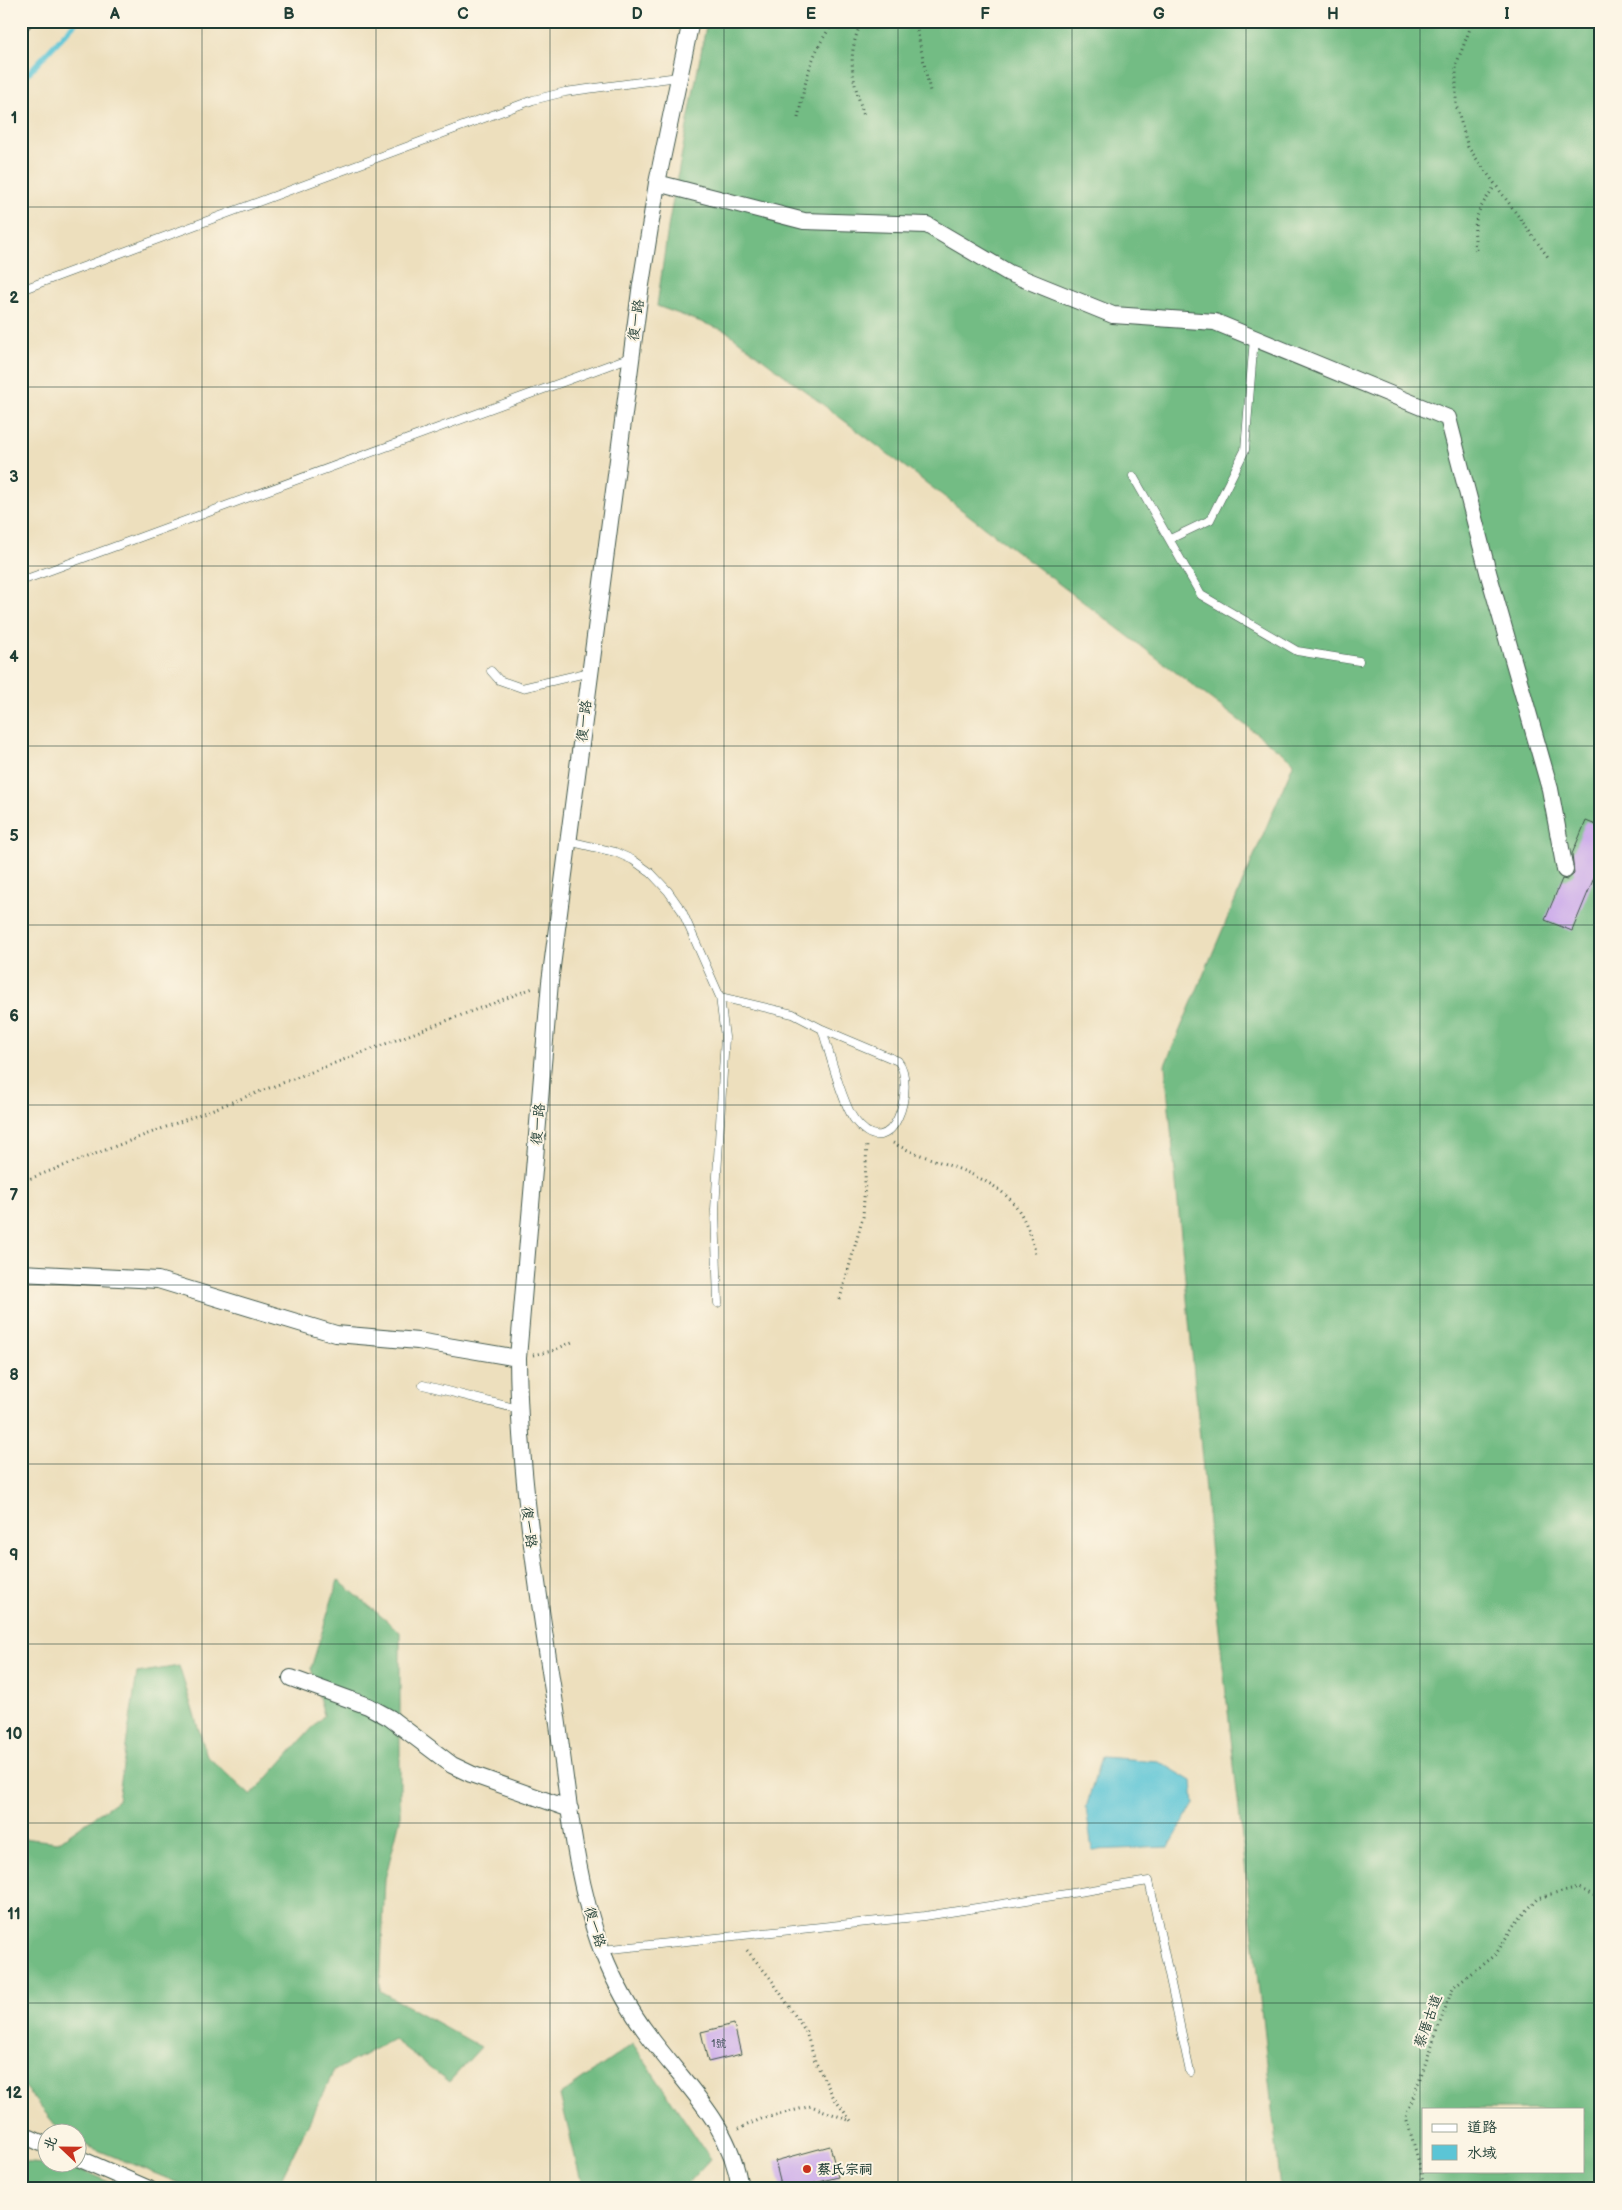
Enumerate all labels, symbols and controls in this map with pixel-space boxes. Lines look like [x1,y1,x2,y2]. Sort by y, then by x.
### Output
text: A [109,5,120,24]
text: B [283,5,295,24]
text: C [457,5,469,24]
text: D [631,5,643,24]
text: E [806,5,816,24]
text: F [980,5,990,24]
text: G [1153,5,1165,24]
text: H [1327,5,1339,24]
text: I [1504,5,1510,24]
text: 1 [11,109,17,128]
text: 2 [9,289,19,308]
street label: 復一路 [625,298,647,342]
text: 3 [9,468,19,487]
text: 4 [9,648,19,667]
street label: 復一路 [573,699,595,743]
text: 5 [9,827,19,846]
text: 6 [9,1007,19,1026]
street label: 復一路 [528,1102,548,1146]
text: 7 [10,1186,19,1205]
text: 8 [9,1366,19,1385]
street label: 復一路 [518,1505,540,1549]
text: 9 [9,1546,19,1565]
text: 10 [6,1725,22,1744]
street label: 復一路 [581,1904,609,1950]
text: 11 [7,1905,21,1924]
street label: 蔡厝古道 [1410,1992,1446,2050]
house number: 1號 [711,2037,727,2050]
text: 12 [6,2084,23,2103]
legend [1422,2108,1584,2172]
text: 道路 [1467,2118,1497,2137]
north arrow [38,2122,88,2172]
text: 北 [40,2134,61,2153]
text: 水域 [1467,2144,1497,2163]
place label: 蔡氏宗祠 [817,2161,873,2178]
marker: 蔡氏宗祠 [801,2163,813,2175]

